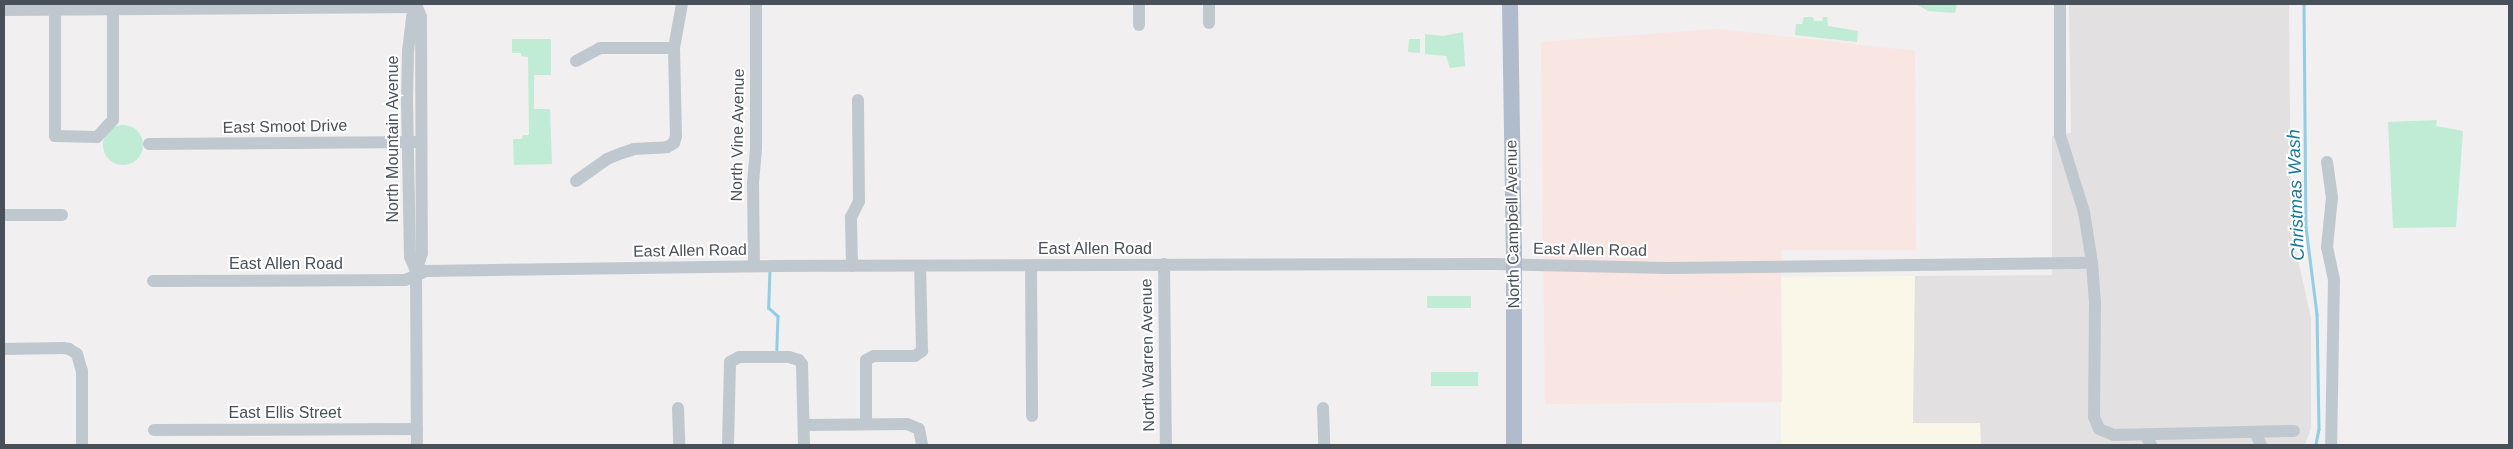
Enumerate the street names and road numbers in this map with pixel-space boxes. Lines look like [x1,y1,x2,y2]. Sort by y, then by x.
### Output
street label: North Mountain Avenue [383,55,403,223]
street label: North Vine Avenue [727,68,749,202]
street label: East Smoot Drive [223,116,347,138]
street label: North Campbell Avenue [1502,139,1524,309]
street label: East Allen Road [1038,239,1152,259]
street label: East Allen Road [1532,239,1648,261]
street label: East Allen Road [632,240,748,262]
street label: East Allen Road [229,254,343,274]
street label: North Warren Avenue [1137,278,1159,432]
street label: East Ellis Street [229,403,341,423]

